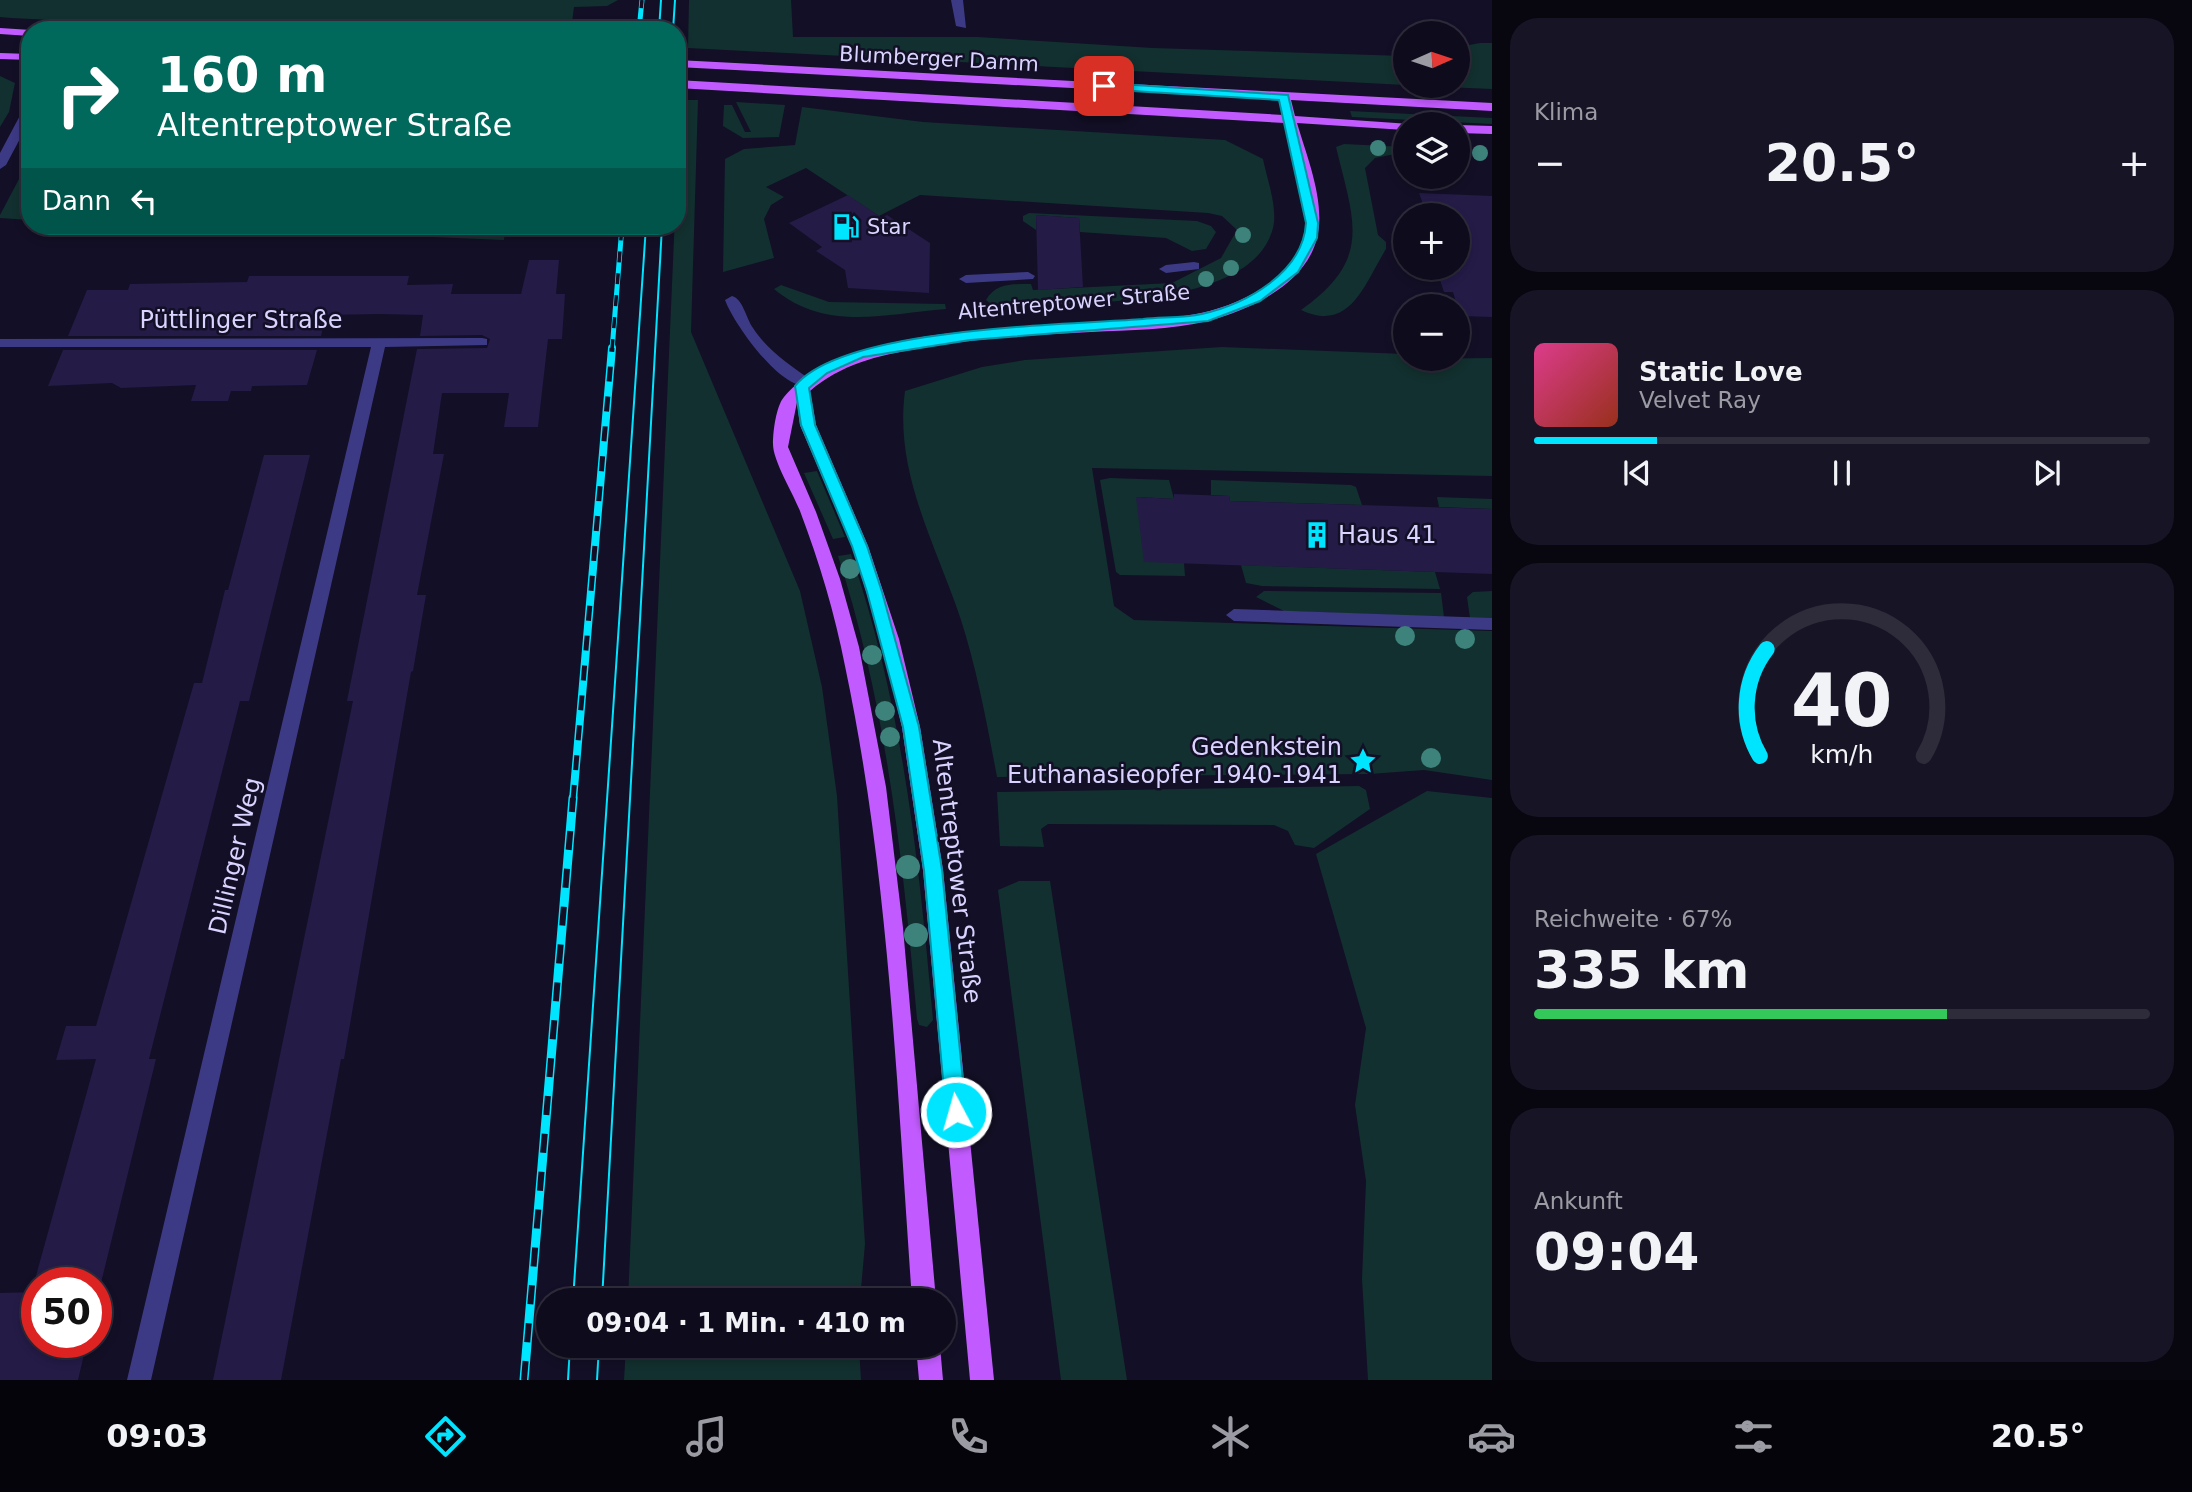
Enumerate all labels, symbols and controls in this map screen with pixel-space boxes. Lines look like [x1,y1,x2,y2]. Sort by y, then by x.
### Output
north arrow [1393,21,1470,98]
map controls [1393,21,1470,371]
street label: Blumberger Damm [838,42,1040,76]
text: 160 m [157,47,327,104]
icon: right [42,49,133,140]
pin [1074,56,1134,116]
icon: arrive [1085,67,1123,105]
text: Klima [1534,99,1598,125]
text: Altentreptower Straße [157,106,512,144]
button: layers [1393,112,1470,189]
text: 20.5° [1765,133,1919,193]
text: − [1534,141,1566,185]
text: + [2118,141,2150,185]
icon: left [125,182,163,220]
text: Dann [42,186,111,216]
button: + [1393,203,1470,280]
fuel station icon: Star [831,212,861,242]
place label: Star [867,215,910,239]
street label: Altentreptower Straße [957,280,1191,324]
button: − [1393,294,1470,371]
street label: Püttlinger Straße [139,306,343,334]
text: Static Love [1639,357,1803,387]
text: Velvet Ray [1639,387,1761,413]
icon: previous [1618,454,1656,492]
icon: pause [1823,454,1861,492]
icon: next [2028,454,2066,492]
building icon: Haus 41 [1302,520,1332,550]
place label: Haus 41 [1338,521,1437,549]
text: 40 [1791,658,1893,743]
place label: Gedenkstein Euthanasieopfer 1940-1941 [1007,733,1342,789]
street label: Altentreptower Straße [927,737,987,1005]
text: km/h [1810,740,1874,769]
place icon: Gedenkstein Euthanasieopfer 1940-1941 [1348,746,1378,776]
street label: Dillinger Weg [203,775,267,937]
text: Reichweite · 67% [1534,906,1732,932]
text: 335 km [1534,940,1749,1000]
position arrow [919,1075,993,1149]
text: Ankunft [1534,1188,1623,1214]
text: 09:04 [1534,1222,1700,1282]
speed limit sign: 50 [21,1267,112,1358]
text: 09:04 · 1 Min. · 410 m [586,1308,906,1338]
icon: directions [421,1412,470,1461]
icon: music [682,1412,731,1461]
icon: phone [944,1412,993,1461]
icon: climate [1206,1412,1255,1461]
icon: car [1467,1412,1516,1461]
icon: filters [1729,1412,1778,1461]
text: 09:03 [106,1417,208,1455]
text: 20.5° [1991,1417,2086,1455]

